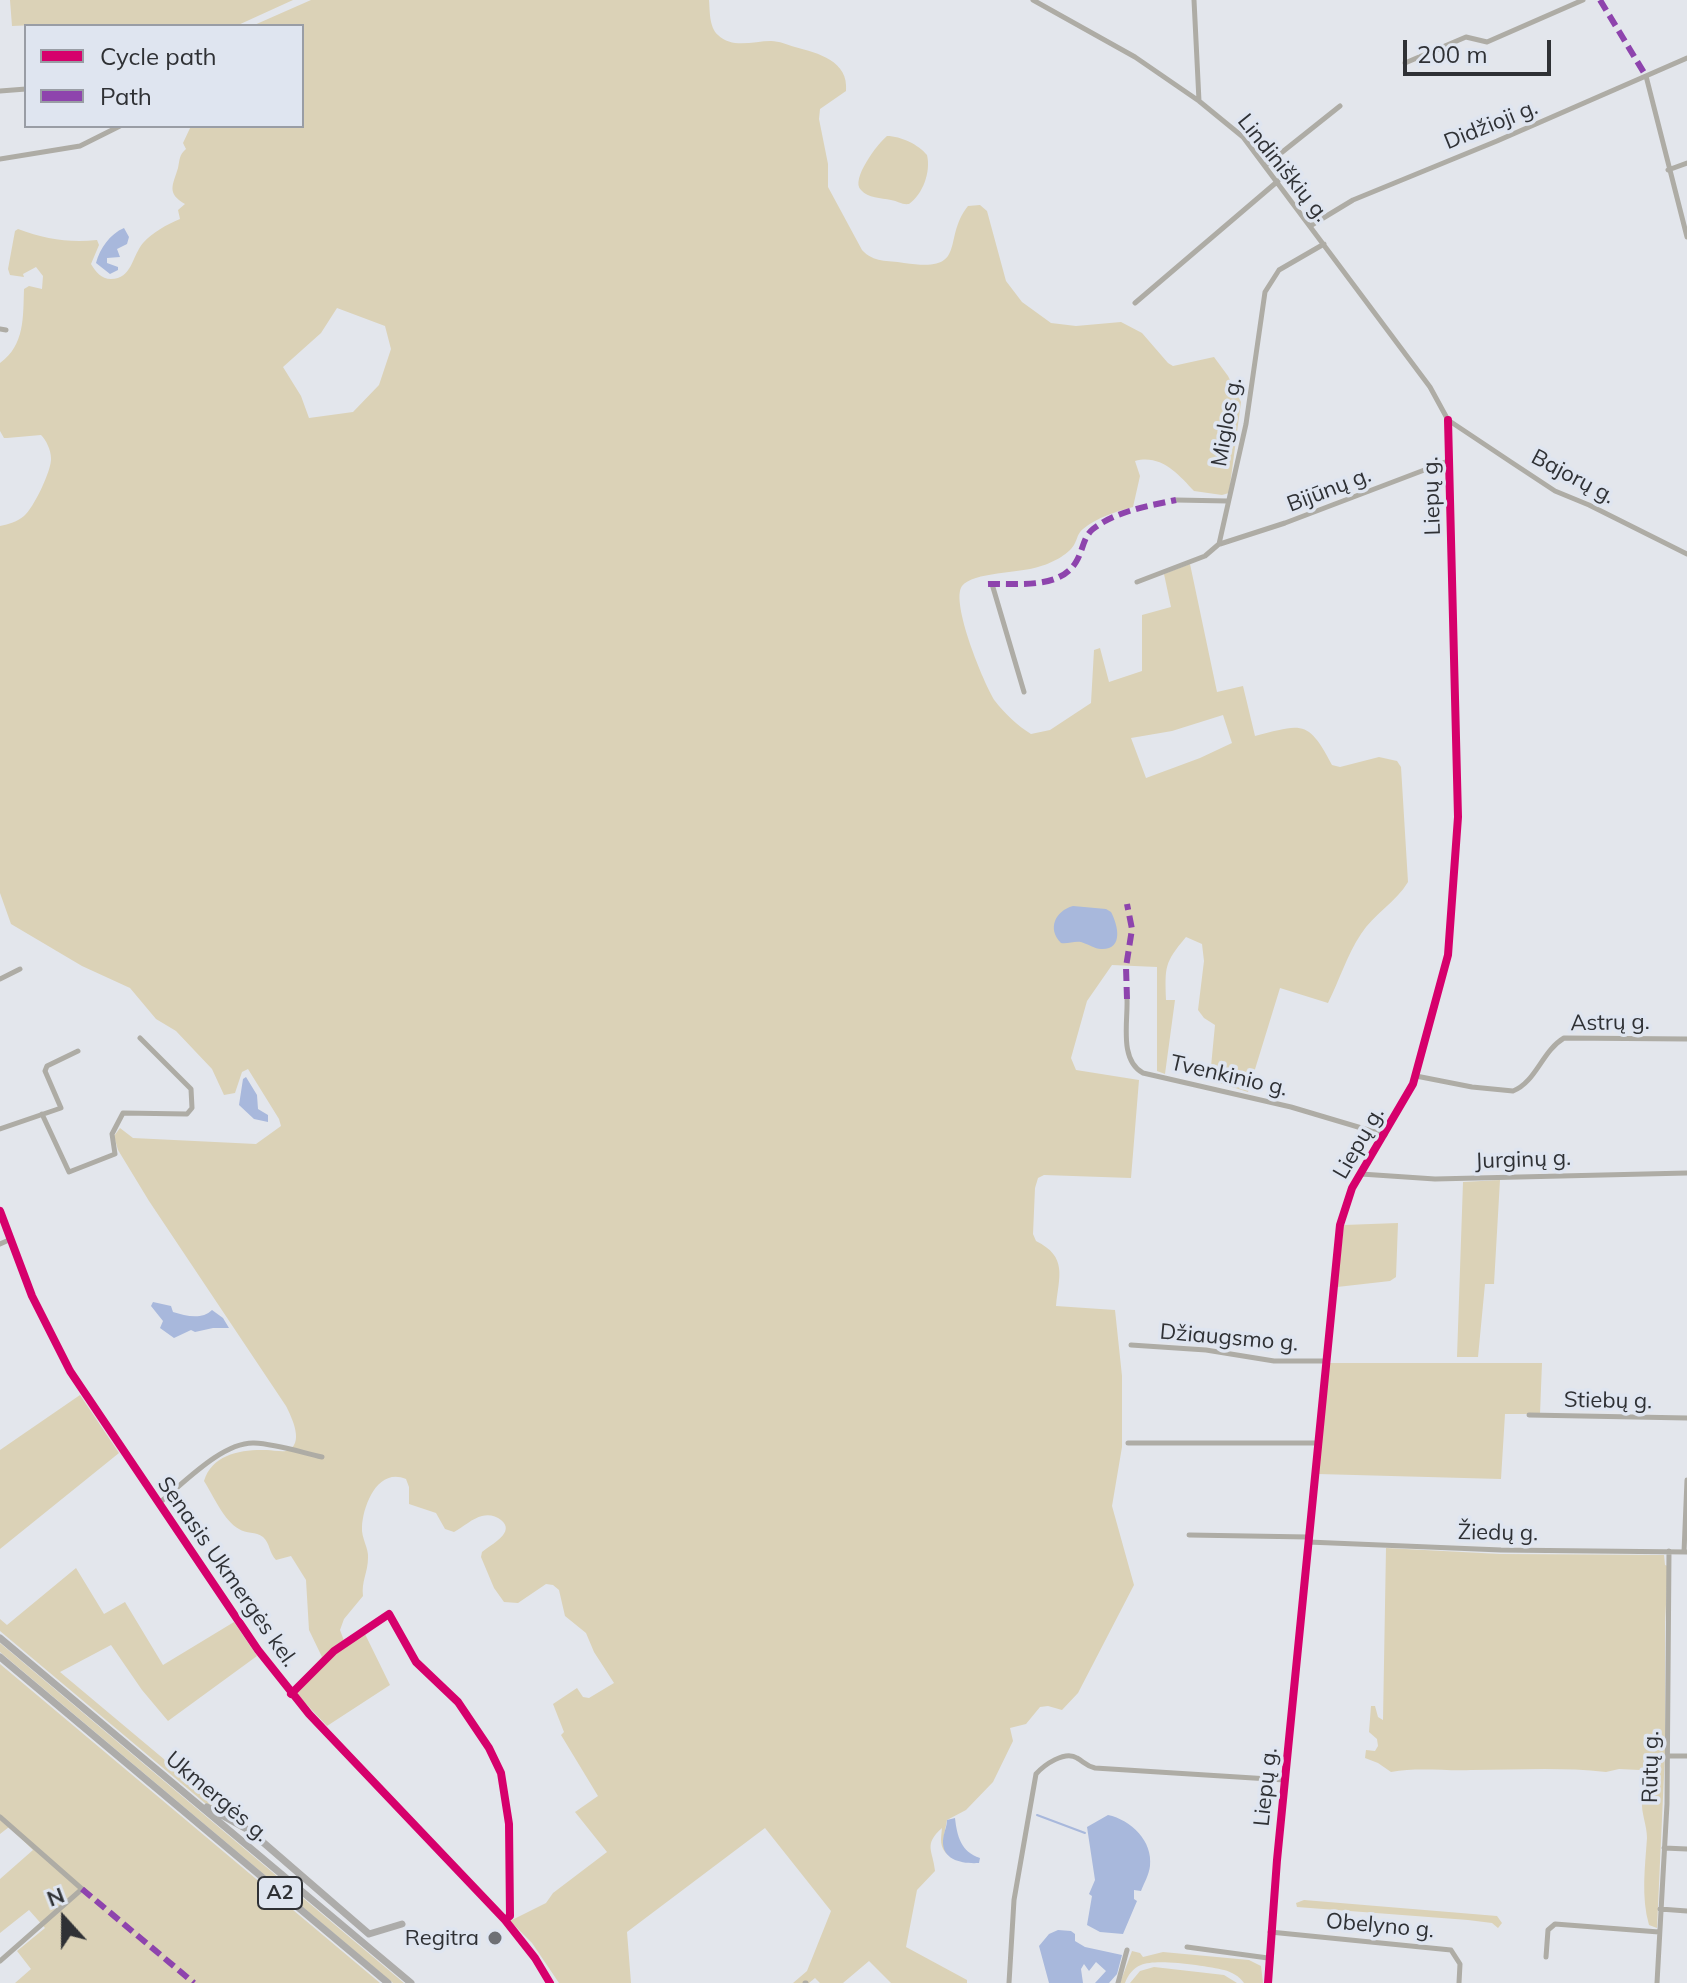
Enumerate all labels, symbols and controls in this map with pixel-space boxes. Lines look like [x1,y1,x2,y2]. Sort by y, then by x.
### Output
legend [24,24,304,128]
scale bar [1407,24,1555,74]
text: 200 m [1417,39,1488,69]
text: Cycle path [100,41,217,71]
text: Path [100,81,152,111]
street label: Didžioji g. [1440,94,1542,156]
street label: Lindiniškių g. [1232,109,1334,227]
street label: Miglos g. [1206,375,1248,469]
street label: Bajorų g. [1527,444,1619,510]
street label: Liepų g. [1417,456,1447,536]
street label: Bijūnų g. [1283,462,1375,518]
street label: Astrų g. [1570,1009,1650,1037]
street label: Tvenkinio g. [1168,1050,1290,1102]
street label: Liepų g. [1328,1102,1390,1184]
street label: Jurginų g. [1475,1145,1571,1175]
street label: Džiaugsmo g. [1159,1319,1299,1357]
street label: Stiebų g. [1564,1387,1652,1415]
street label: Senasis Ukmergės kel. [151,1472,303,1672]
street label: Žiedų g. [1458,1519,1538,1547]
street label: Rūtų g. [1637,1731,1665,1803]
street label: Ukmergės g. [160,1746,274,1848]
street label: Liepų g. [1249,1746,1283,1828]
road number: A2 [258,1877,302,1909]
north arrow [24,1879,104,1959]
text: N [43,1881,68,1913]
street label: Obelyno g. [1325,1908,1435,1944]
place label: Regitra [405,1925,479,1951]
marker: Regitra [486,1929,504,1947]

